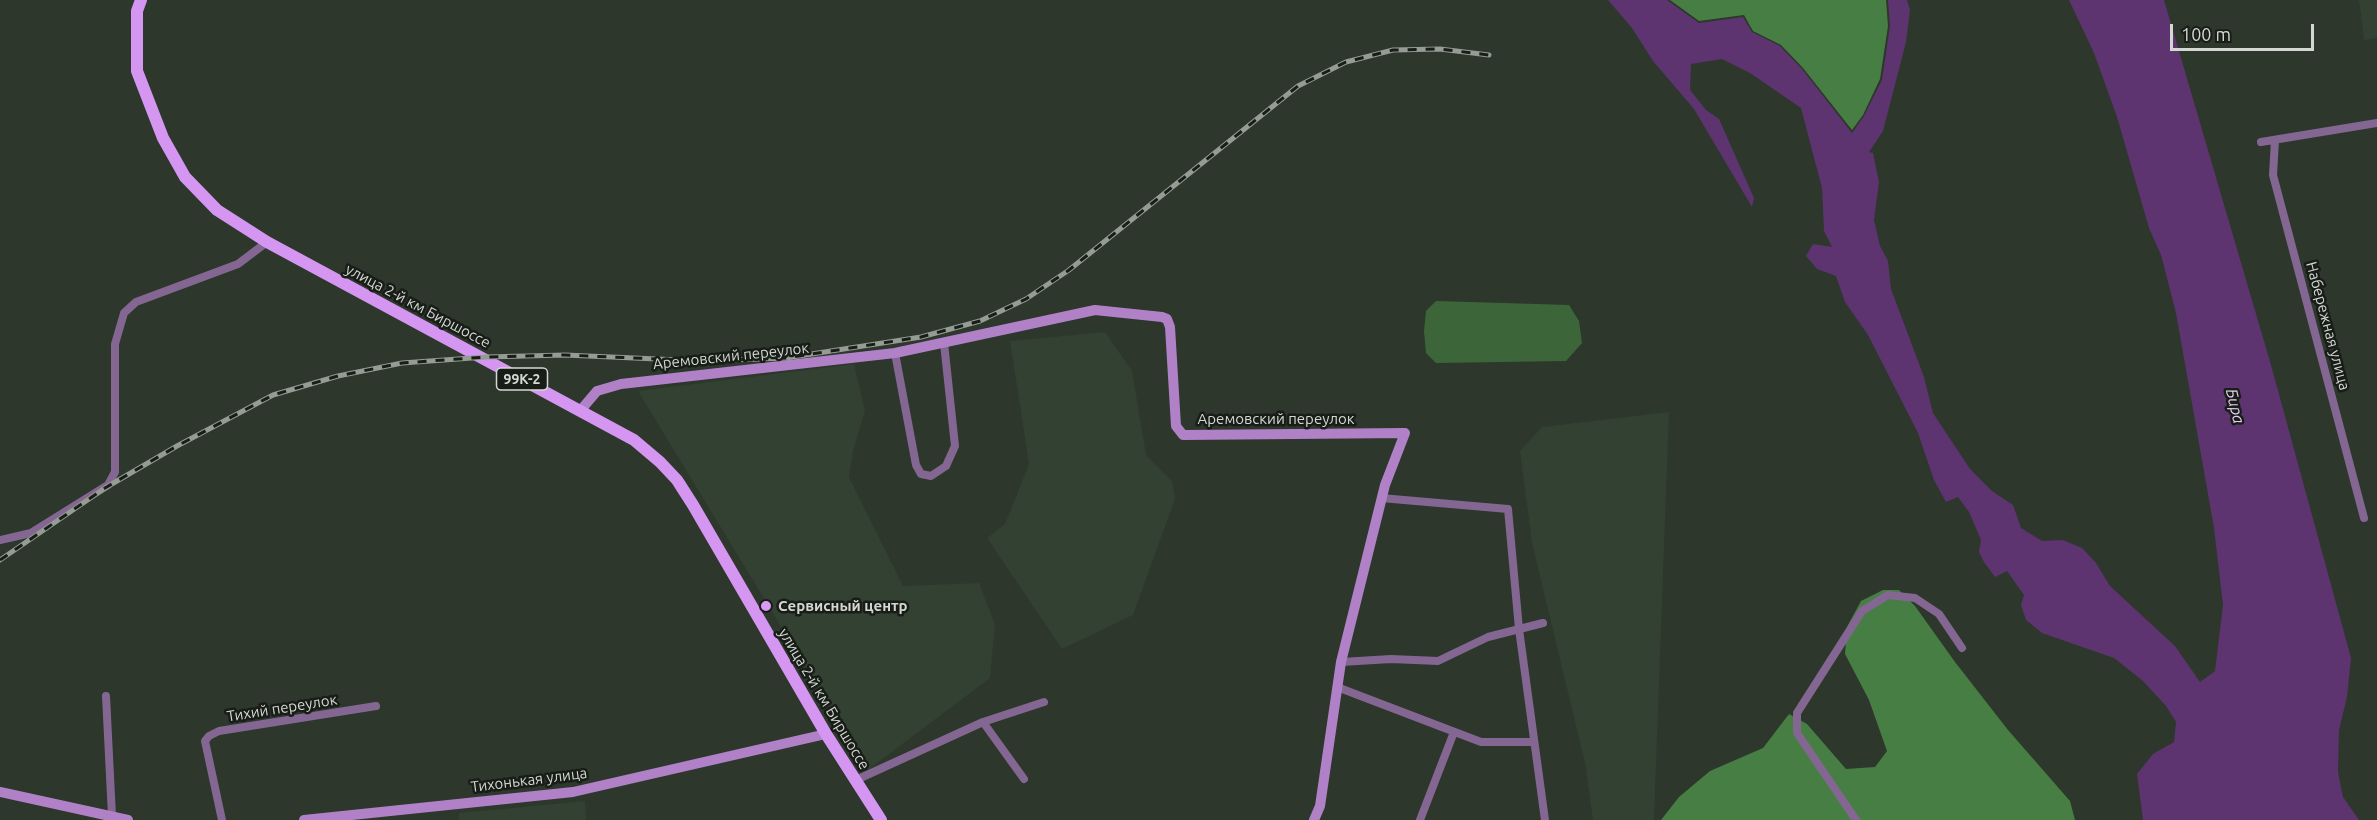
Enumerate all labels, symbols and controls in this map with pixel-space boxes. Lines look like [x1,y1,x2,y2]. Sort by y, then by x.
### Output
scale bar [2173,12,2317,50]
text: 100 m [2181,24,2231,44]
street label: улица 2-й км Биршоссе [342,260,494,352]
street label: Набережная улица [2302,260,2354,392]
street label: Аремовский переулок [652,339,810,373]
road number: 99К-2 [496,368,548,390]
water label: Бира [2222,387,2248,425]
street label: Аремовский переулок [1198,410,1354,428]
place label: Сервисный центр [778,597,908,615]
marker: Сервисный центр [759,599,773,613]
street label: улица 2-й км Биршоссе [775,625,873,773]
street label: Тихий переулок [226,690,338,726]
street label: Тихонькая улица [470,764,588,796]

